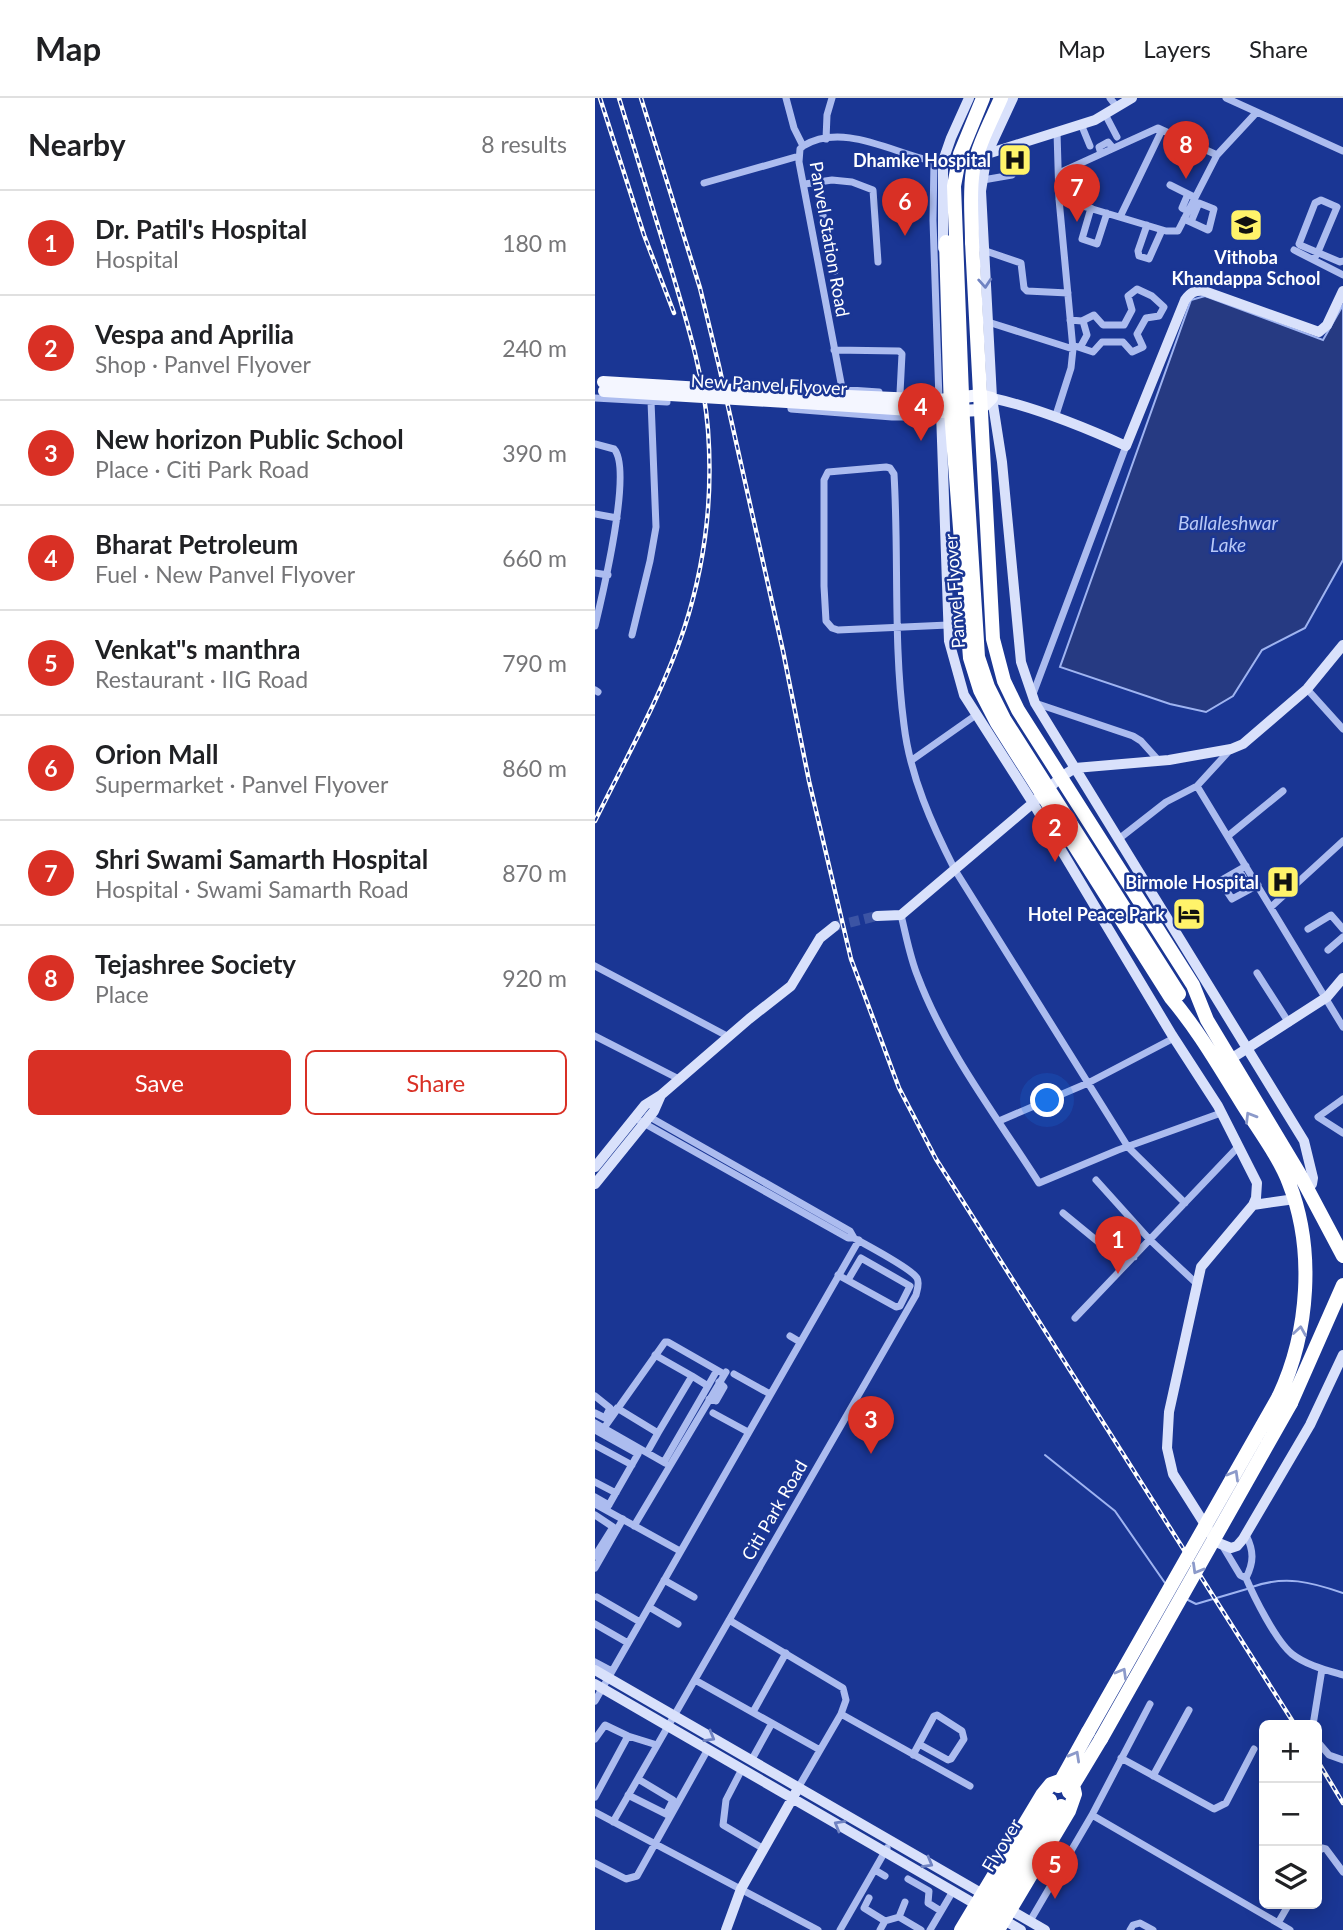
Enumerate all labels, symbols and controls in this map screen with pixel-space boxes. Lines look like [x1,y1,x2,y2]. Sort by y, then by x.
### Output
text: Map [35,28,101,68]
text: Map [1058,34,1105,63]
text: Layers [1143,34,1211,63]
text: Share [1249,34,1308,63]
pin: 8 [1163,121,1209,179]
text: Nearby [28,126,126,162]
text: 8 results [481,130,567,158]
hospital icon: Dhamke Hospital [996,141,1034,179]
place label: Dhamke Hospital [853,149,991,171]
street label: Panvel Station Road [806,160,854,318]
pin: 7 [1054,164,1100,222]
pin: 6 [882,178,928,236]
school or university icon: Vithoba Khandappa School [1227,206,1265,244]
text: Dr. Patil's Hospital [95,213,307,245]
text: 1 [44,229,58,257]
text: 180 m [502,229,567,257]
text: Hospital [95,245,179,273]
place label: Vithoba Khandappa School [1172,246,1320,289]
one-way arrow [978,277,993,288]
text: Vespa and Aprilia [95,318,294,350]
text: 2 [44,334,58,362]
text: 240 m [502,334,567,362]
text: Shop · Panvel Flyover [95,350,311,378]
street label: New Panvel Flyover [690,369,848,399]
pin: 4 [898,383,944,441]
text: New horizon Public School [95,423,404,455]
text: 3 [44,439,58,467]
text: 390 m [502,439,567,467]
text: Place · Citi Park Road [95,455,309,483]
water label: Ballaleshwar Lake [1178,511,1278,556]
text: Bharat Petroleum [95,528,298,560]
street label: Panvel Flyover [939,532,969,649]
text: 4 [44,544,58,572]
text: 660 m [502,544,567,572]
text: Fuel · New Panvel Flyover [95,560,355,588]
text: Venkat"s manthra [95,633,300,665]
text: 5 [44,649,58,677]
text: 790 m [502,649,567,677]
text: Restaurant · IIG Road [95,665,308,693]
text: Orion Mall [95,738,218,770]
text: 6 [44,754,58,782]
text: 860 m [502,754,567,782]
text: Supermarket · Panvel Flyover [95,770,388,798]
pin: 2 [1032,804,1078,862]
text: Shri Swami Samarth Hospital [95,843,428,875]
text: 7 [44,859,58,887]
text: 870 m [502,859,567,887]
hospital icon: Birmole Hospital [1264,863,1302,901]
place label: Birmole Hospital [1125,871,1259,893]
text: Hospital · Swami Samarth Road [95,875,409,903]
hotel icon: Hotel Peace Park [1170,895,1208,933]
place label: Hotel Peace Park [1028,903,1165,925]
text: Tejashree Society [95,948,296,980]
text: 8 [44,964,58,992]
text: 920 m [502,964,567,992]
text: Place [95,980,149,1008]
button: Save [28,1050,291,1115]
button: Share [305,1050,567,1115]
your location [1030,1083,1064,1117]
one-way arrow [1245,1111,1258,1124]
pin: 1 [1095,1216,1141,1274]
one-way arrow [1292,1325,1307,1337]
pin: 3 [848,1396,894,1454]
street label: Citi Park Road [737,1456,811,1564]
one-way arrow [1226,1470,1239,1483]
one-way arrow [1192,1562,1205,1575]
one-way arrow [1114,1668,1127,1680]
map controls [1259,1720,1322,1909]
button: + [1259,1720,1322,1783]
one-way arrow [702,1728,715,1741]
one-way arrow [1067,1751,1080,1764]
button: − [1259,1783,1322,1846]
street label: Flyover [977,1814,1026,1876]
one-way arrow [833,1820,846,1833]
pin: 5 [1032,1841,1078,1899]
button: layers [1259,1846,1322,1909]
one-way arrow [920,1854,933,1867]

